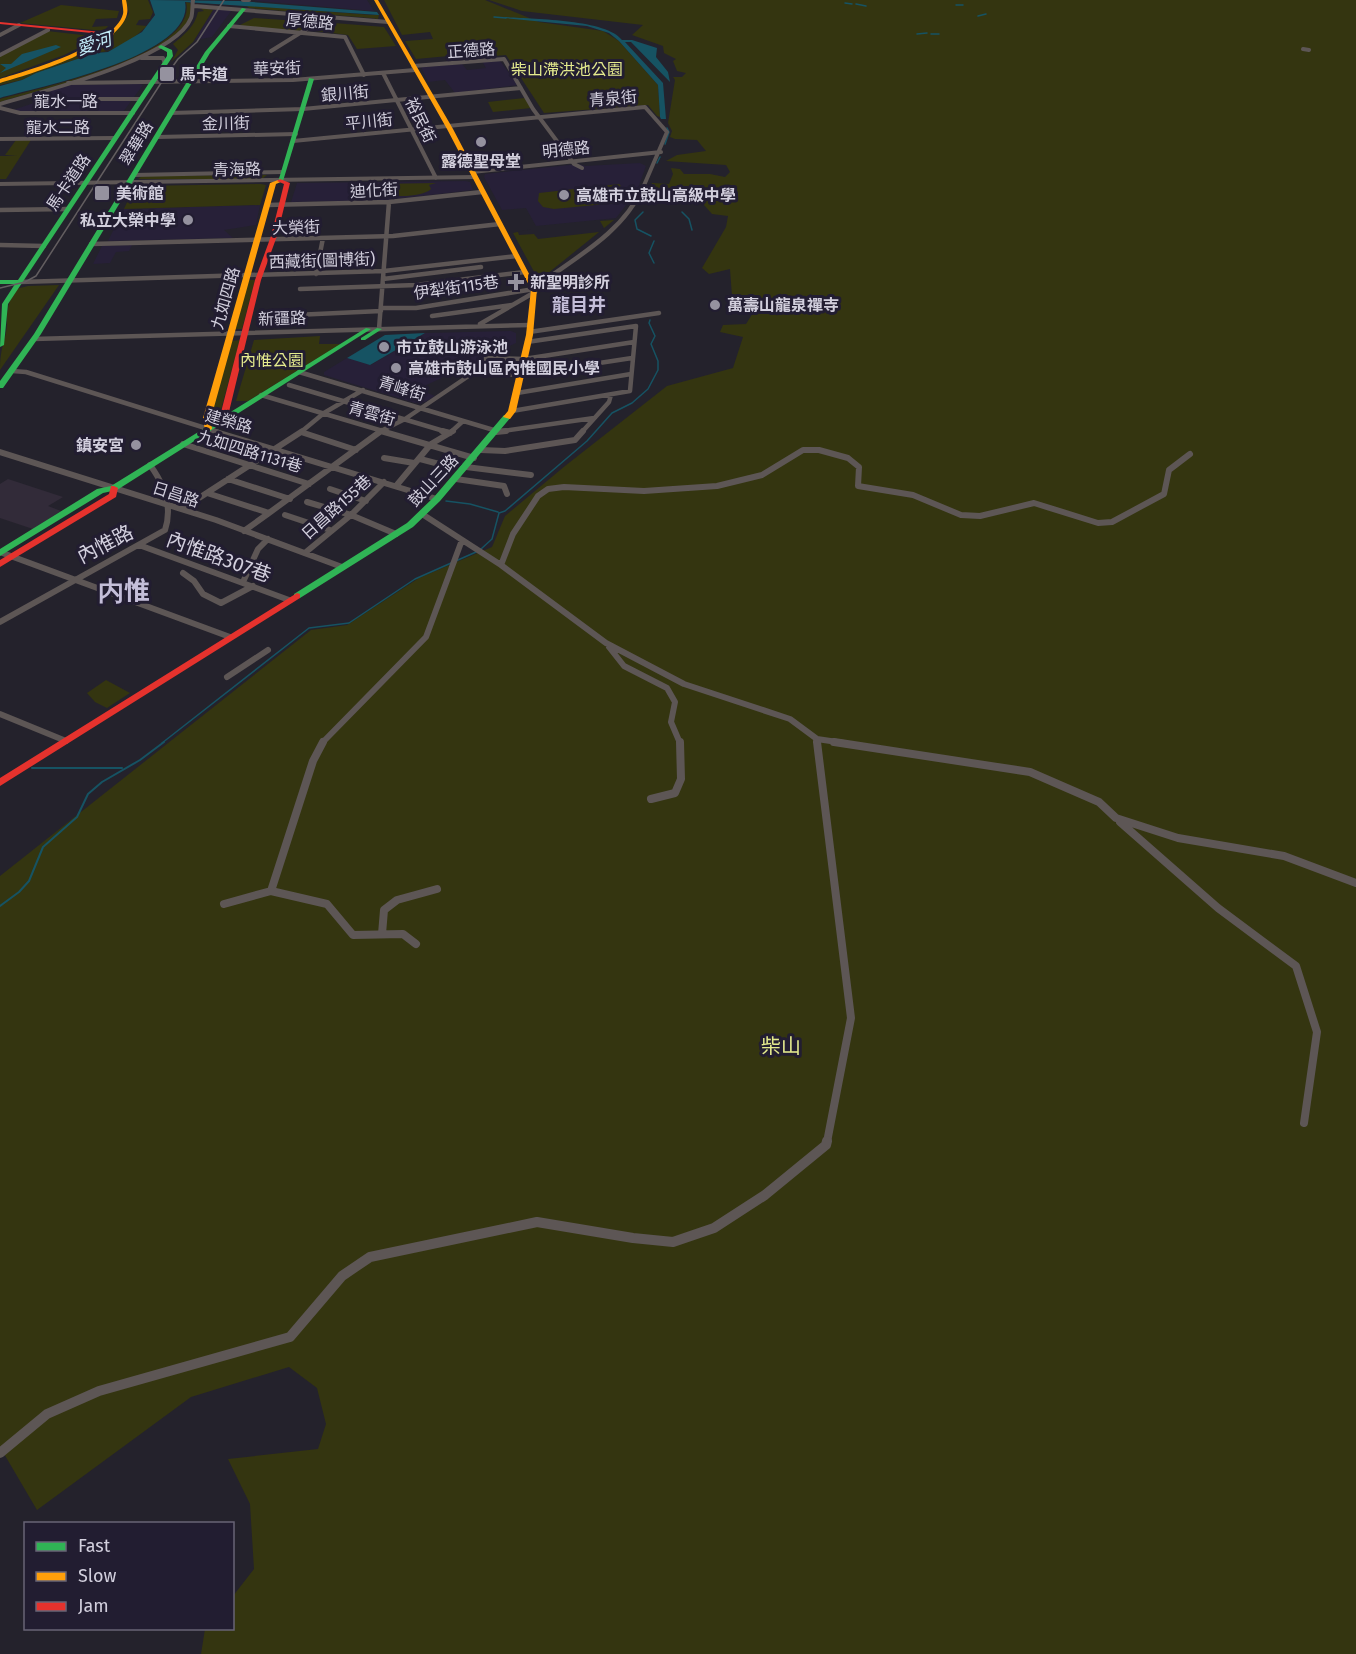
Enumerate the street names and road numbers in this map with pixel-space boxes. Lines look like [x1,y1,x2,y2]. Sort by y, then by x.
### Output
street label: 厚德路 [285,10,335,33]
street label: 正德路 [446,39,496,62]
street label: 華安街 [253,58,301,79]
street label: 銀川街 [320,82,370,105]
street label: 青泉街 [588,87,638,110]
street label: 龍水一路 [34,92,98,111]
street label: 裕民街 [401,94,440,146]
street label: 平川街 [344,110,394,133]
street label: 金川街 [202,114,250,133]
street label: 龍水二路 [26,118,90,137]
street label: 翠華路 [116,118,157,169]
street label: 明德路 [541,138,591,161]
street label: 馬卡道路 [43,150,94,214]
street label: 青海路 [213,160,261,179]
street label: 迪化街 [350,180,398,201]
street label: 大榮街 [272,217,320,238]
street label: 西藏街(圖博街) [269,249,376,272]
street label: 九如四路 [208,265,243,332]
street label: 伊犁街115巷 [412,272,500,303]
street label: 新疆路 [258,308,306,329]
street label: 青峰街 [376,372,428,405]
street label: 青雲街 [346,398,398,429]
street label: 建榮路 [203,406,255,437]
street label: 九如四路1131巷 [195,427,304,476]
street label: 鼓山三路 [405,450,462,510]
street label: 日昌路155巷 [298,471,375,544]
street label: 日昌路 [150,478,202,511]
street label: 內惟路 [73,520,137,568]
street label: 內惟路307巷 [163,527,275,587]

